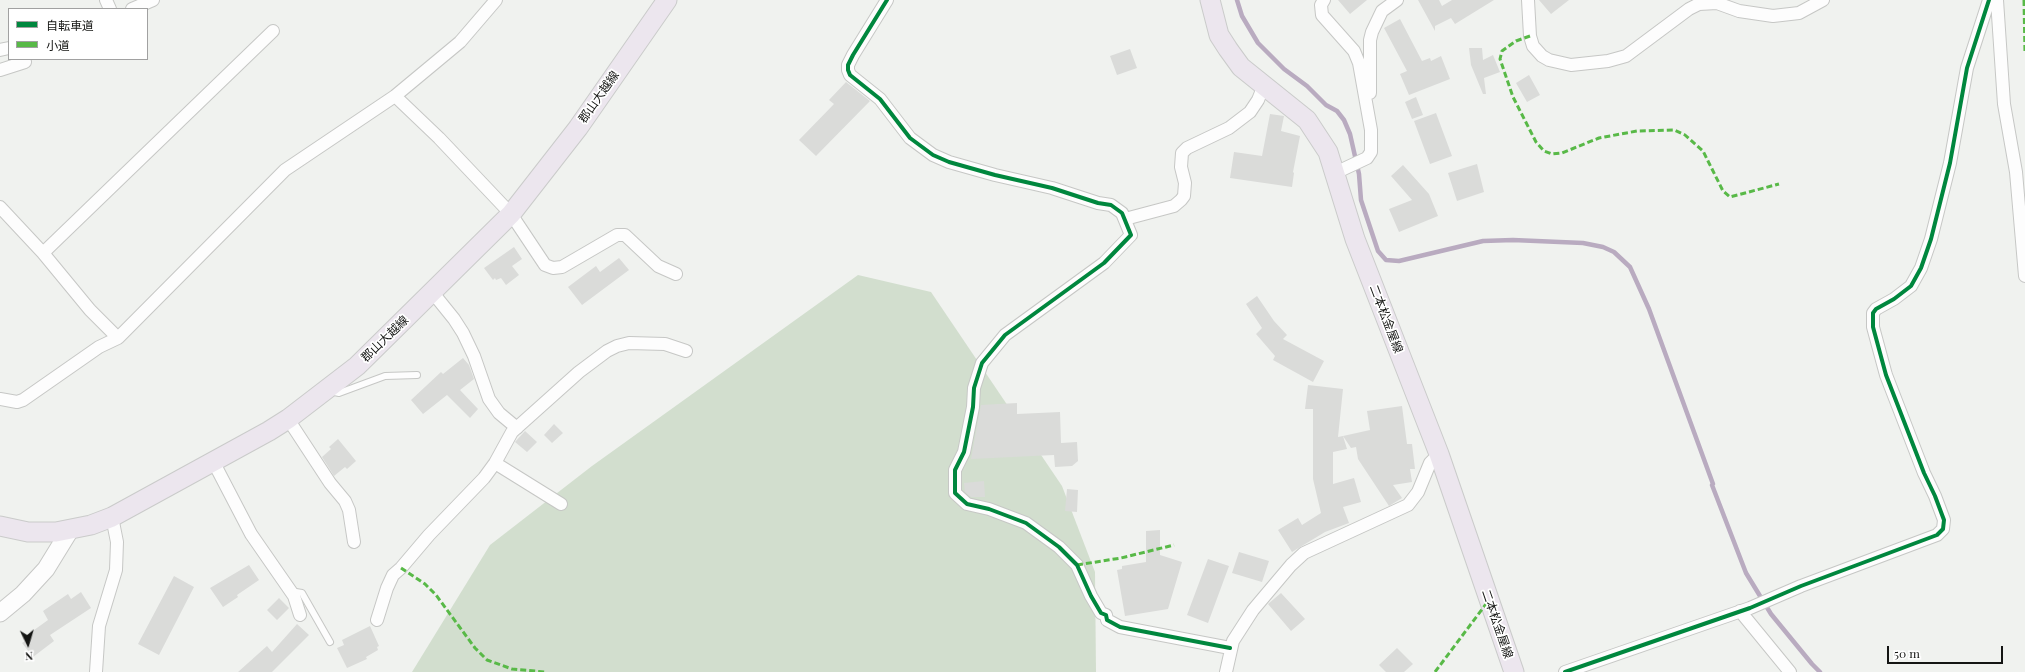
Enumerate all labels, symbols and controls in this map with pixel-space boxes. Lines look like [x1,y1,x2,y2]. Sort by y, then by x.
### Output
legend [8,8,148,60]
text: 自転車道 [46,17,94,33]
text: 小道 [46,37,70,53]
street label: 郡山大越線 [576,68,622,126]
street label: 二本松金屋線 [1366,283,1406,355]
street label: 郡山大越線 [358,313,412,365]
street label: 二本松金屋線 [1478,588,1516,660]
north arrow [8,624,48,664]
scale bar [1889,638,2005,664]
text: 50 m [1894,645,1920,661]
text: N [24,649,34,664]

